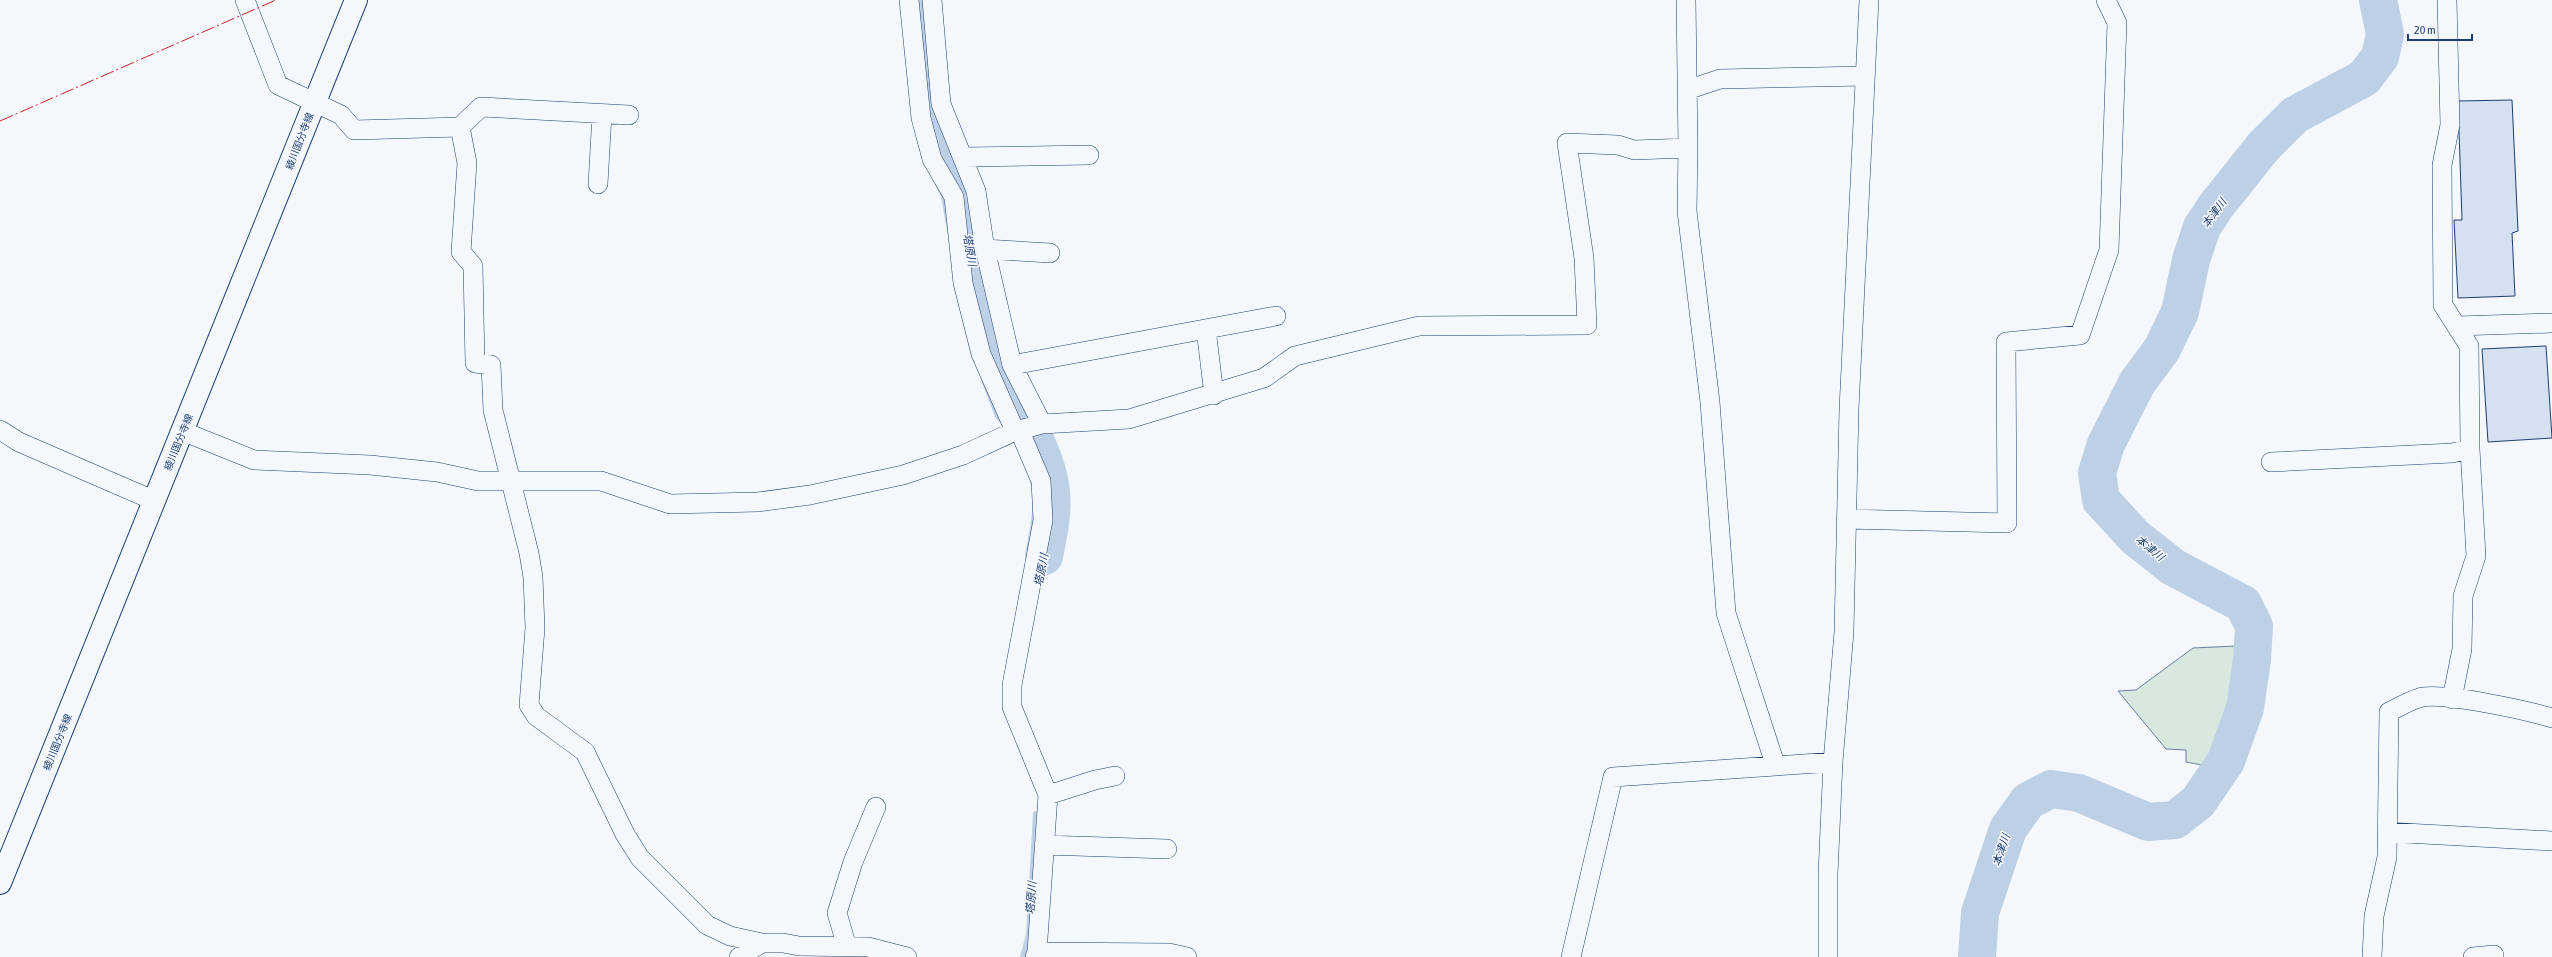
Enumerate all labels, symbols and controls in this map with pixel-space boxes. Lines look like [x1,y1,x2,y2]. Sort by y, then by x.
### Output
scale bar [2408,16,2472,42]
text: 20 m [2414,23,2436,37]
street label: 綾川国分寺線 [284,111,315,171]
water label: 本津川 [2199,195,2229,230]
water label: 塔原川 [961,233,979,268]
street label: 綾川国分寺線 [162,412,195,472]
water label: 本津川 [2133,533,2167,564]
water label: 塔原川 [1032,552,1050,587]
street label: 綾川国分寺線 [41,712,74,772]
water label: 本津川 [1990,832,2012,868]
water label: 塔原川 [1024,880,1038,915]

